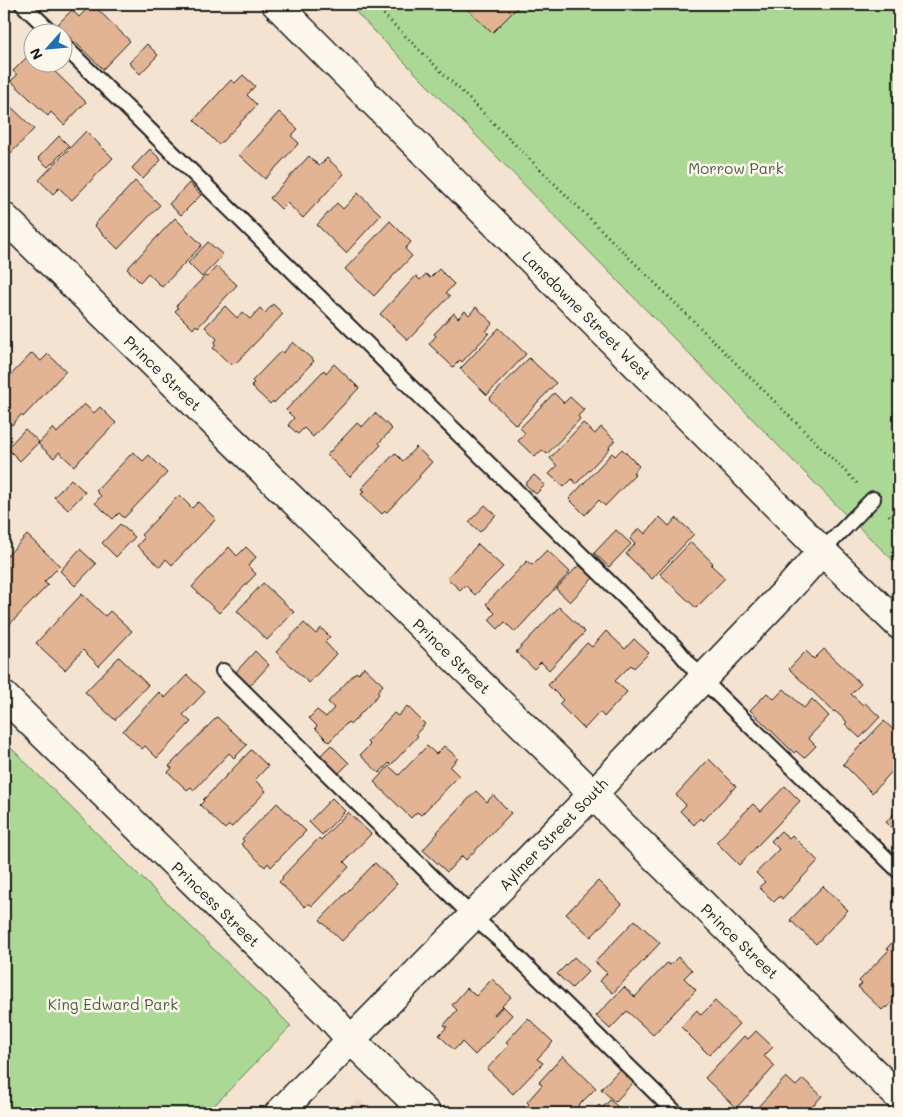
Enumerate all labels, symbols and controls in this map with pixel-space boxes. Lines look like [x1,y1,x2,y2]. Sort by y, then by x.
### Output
north arrow [22,22,72,72]
text: N [25,45,47,63]
park label: Morrow Park [688,158,784,178]
street label: Lansdowne Street West [518,246,656,384]
street label: Prince Street [120,331,206,415]
street label: Prince Street [409,614,495,698]
street label: Aylmer Street South [494,774,612,894]
street label: Princess Street [168,857,264,951]
street label: Prince Street [697,899,783,983]
park label: King Edward Park [48,994,178,1014]

